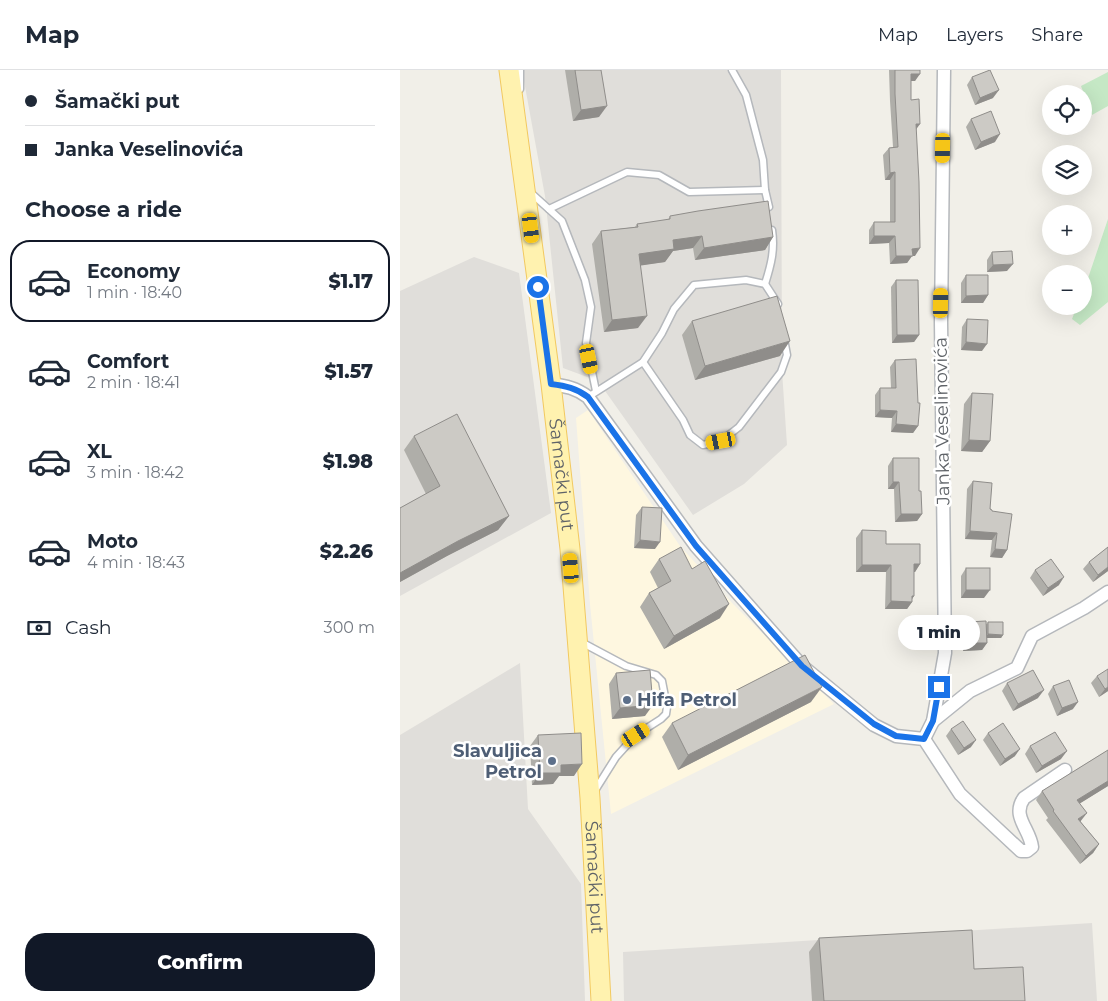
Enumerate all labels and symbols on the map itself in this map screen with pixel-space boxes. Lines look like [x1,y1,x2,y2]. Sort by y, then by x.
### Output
car [935,133,950,163]
car [521,212,540,244]
route start [527,276,549,298]
car [933,288,948,318]
street label: Janka Veselinovića [930,337,954,506]
car [578,343,599,375]
street label: Šamački put [544,417,579,532]
car [704,431,737,451]
car [562,552,579,584]
callout: 1 min [898,614,980,650]
route end [928,676,950,698]
place label: Hifa Petrol [637,689,737,711]
marker: Hifa Petrol [621,694,633,706]
car [619,721,652,749]
place label: Slavuljica Petrol [453,740,542,783]
marker: Slavuljica Petrol [546,755,558,767]
street label: Šamački put [580,820,608,934]

